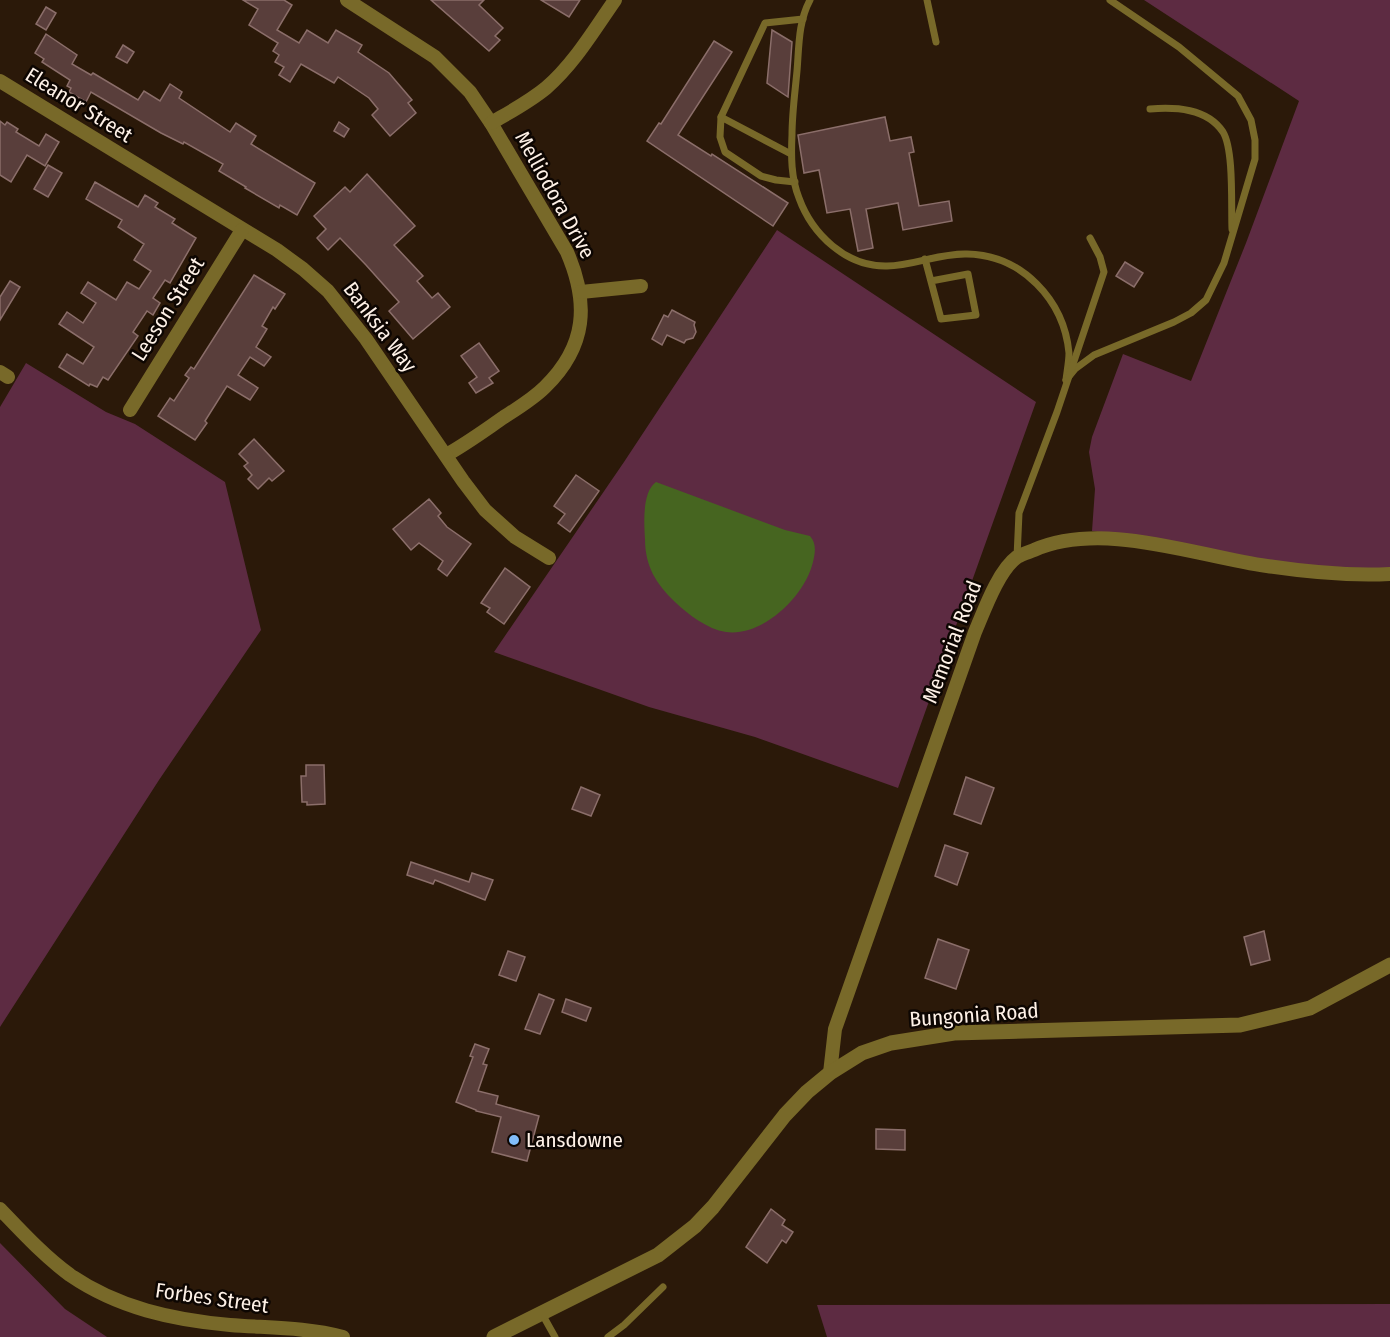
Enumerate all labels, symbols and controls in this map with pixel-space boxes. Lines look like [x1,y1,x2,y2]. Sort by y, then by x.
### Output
street label: Eleanor Street [21,62,138,148]
street label: Melliodora Drive [509,127,601,263]
street label: Leeson Street [126,252,210,366]
street label: Banksia Way [338,277,423,378]
street label: Memorial Road [917,577,987,707]
street label: Bungonia Road [909,998,1039,1032]
place label: Lansdowne [526,1127,623,1153]
marker: Lansdowne [507,1133,521,1147]
street label: Forbes Street [154,1277,270,1319]

